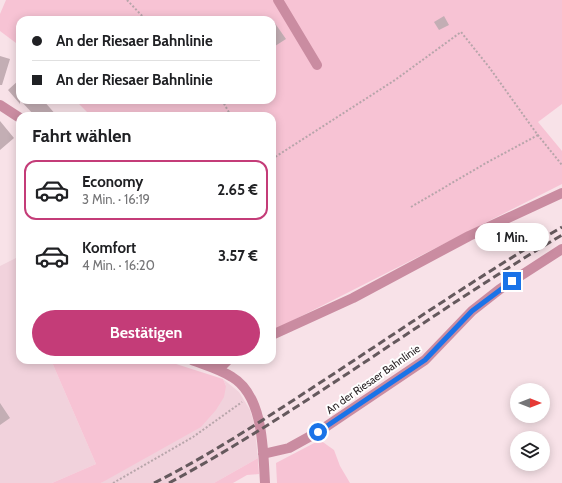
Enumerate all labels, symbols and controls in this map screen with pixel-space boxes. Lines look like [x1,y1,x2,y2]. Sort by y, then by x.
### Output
text: An der Riesaer Bahnlinie [56,32,213,50]
text: An der Riesaer Bahnlinie [56,71,213,89]
text: Fahrt wählen [32,125,132,147]
icon: car [34,172,70,208]
text: Economy [82,173,143,191]
text: 2.65 € [217,181,258,199]
text: 3 Min. · 16:19 [82,191,150,207]
callout: 1 Min. [475,223,549,251]
text: 1 Min. [496,229,528,245]
icon: car [34,238,70,274]
text: Komfort [82,239,136,257]
text: 3.57 € [218,247,258,265]
text: 4 Min. · 16:20 [82,257,155,273]
route end [503,272,521,290]
button: Bestätigen [32,310,260,356]
street label: An der Riesaer Bahnlinie [323,341,423,417]
north arrow [510,383,550,423]
map controls [510,383,550,471]
route start [309,423,327,441]
button: layers [510,431,550,471]

